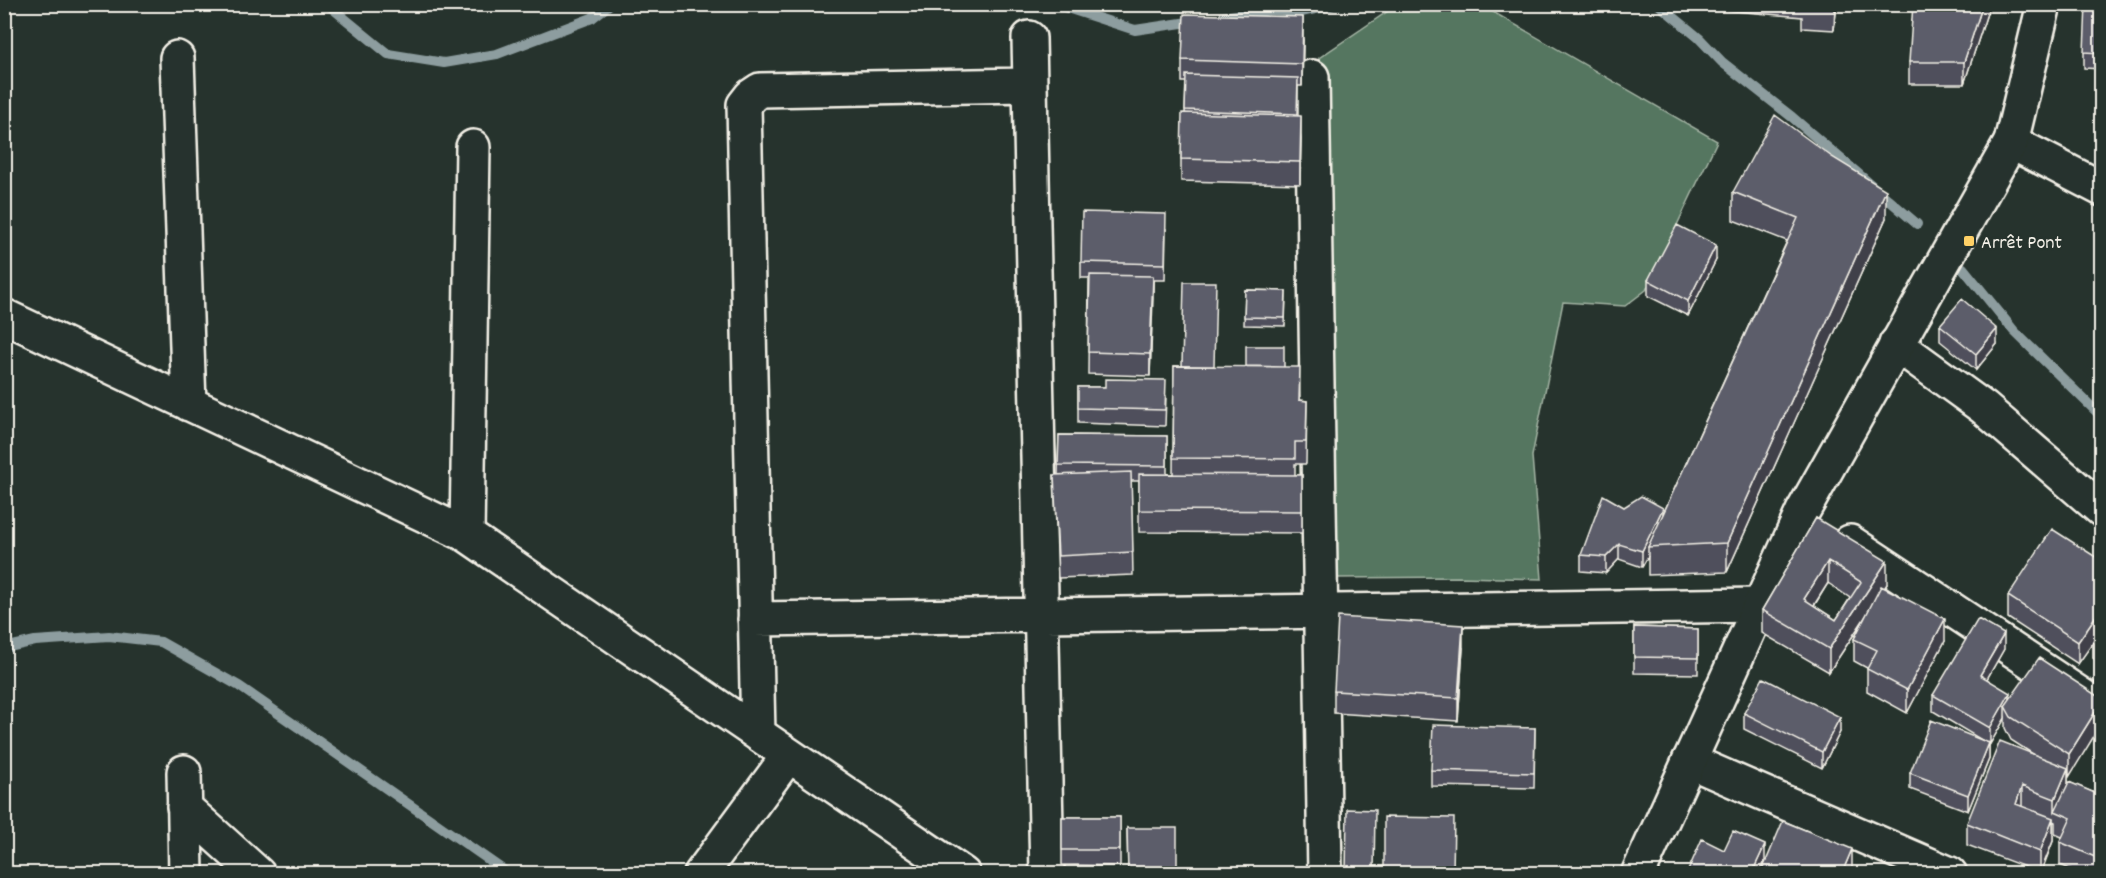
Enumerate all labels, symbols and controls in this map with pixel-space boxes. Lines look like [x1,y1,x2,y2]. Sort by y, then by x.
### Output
place label: Arrêt Pont [1981,230,2062,258]
marker: Arrêt Pont [1962,234,1976,248]

